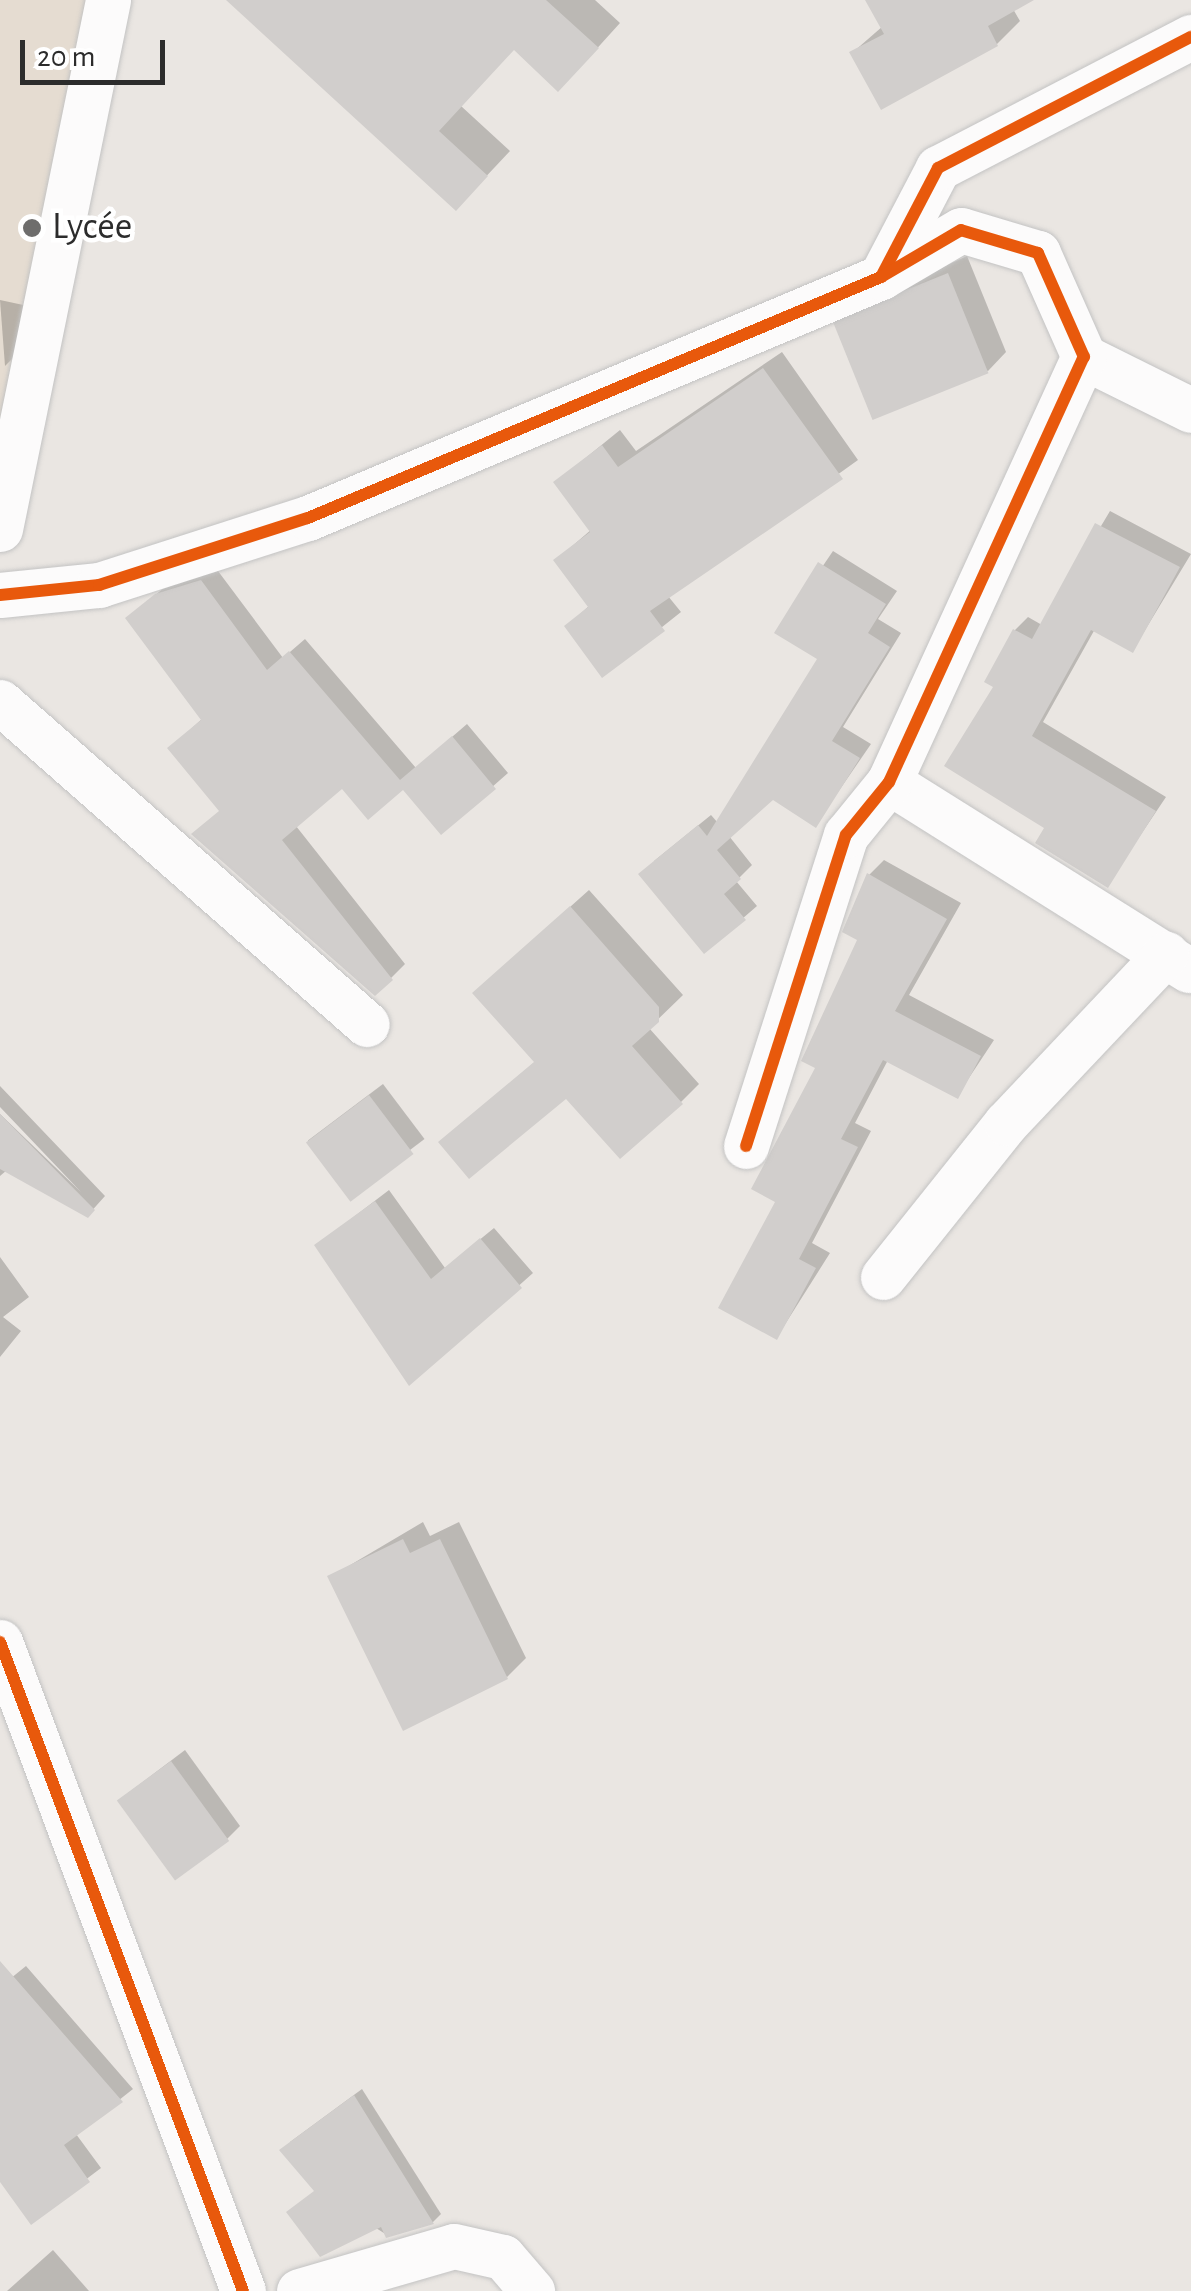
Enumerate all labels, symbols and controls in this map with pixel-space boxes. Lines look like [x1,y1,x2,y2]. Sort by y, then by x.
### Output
scale bar [25,20,170,82]
text: 20 m [37,42,95,72]
place label: Lycée [52,205,132,251]
marker: Lycée [21,217,43,239]

